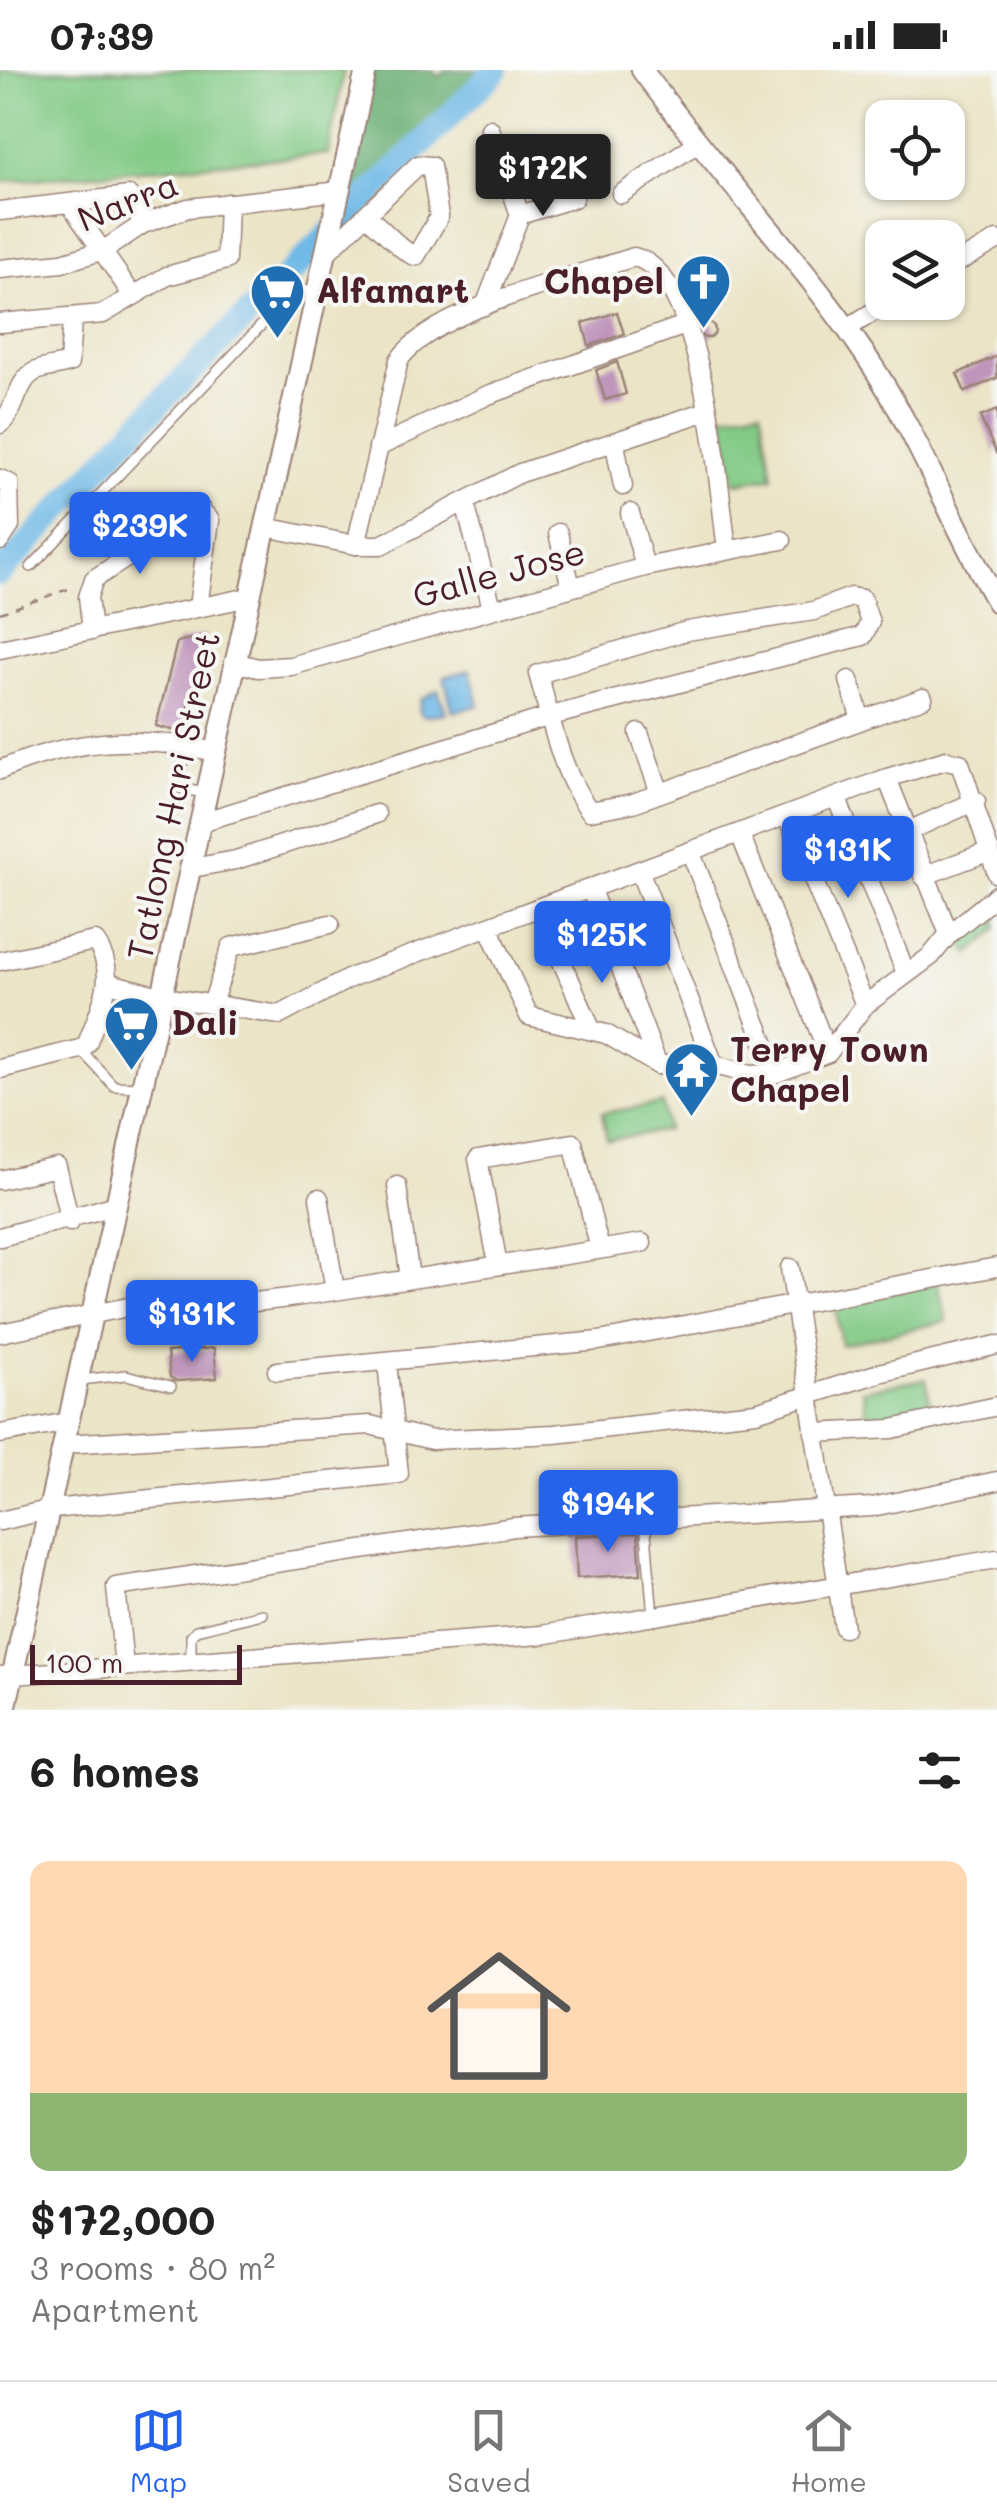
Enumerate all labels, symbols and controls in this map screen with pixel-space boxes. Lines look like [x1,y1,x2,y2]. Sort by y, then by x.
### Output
text: 07:39 [50,10,153,60]
map controls [865,100,965,320]
button: locate [865,100,965,200]
pin: $172K [473,134,613,219]
text: $172K [498,145,588,187]
street label: Narra [70,159,184,241]
button: layers [865,220,965,320]
church icon: Chapel [673,252,733,331]
place label: Chapel [544,257,664,303]
supermarket icon: Alfamart [247,261,307,340]
place label: Alfamart [316,266,469,312]
pin: $239K [70,492,210,577]
text: $239K [91,503,189,545]
street label: Galle Jose [407,527,590,617]
street label: Tatlong Hari Street [115,627,229,964]
pin: $131K [778,816,918,901]
text: $131K [804,827,892,869]
pin: $125K [532,901,672,986]
text: $125K [556,912,648,954]
supermarket icon: Dali [102,993,162,1072]
place label: Dali [171,998,239,1044]
place label: Terry Town Chapel [730,1025,929,1111]
temple icon: Terry Town Chapel [661,1040,721,1119]
pin: $131K [122,1280,262,1365]
text: $131K [148,1291,236,1333]
pin: $194K [538,1470,678,1555]
text: $194K [561,1481,655,1523]
scale bar [30,1640,242,1684]
text: 100 m [45,1644,123,1680]
text: 6 homes [30,1743,200,1798]
icon: filters [912,1743,967,1798]
icon: home [409,1926,589,2106]
text: $172,000 [30,2191,215,2246]
text: 3 rooms · 80 m² [30,2246,275,2288]
text: Apartment [30,2288,199,2330]
tab: Map [130,2403,187,2499]
tab: Saved [447,2403,530,2499]
tab: Home [791,2403,867,2499]

